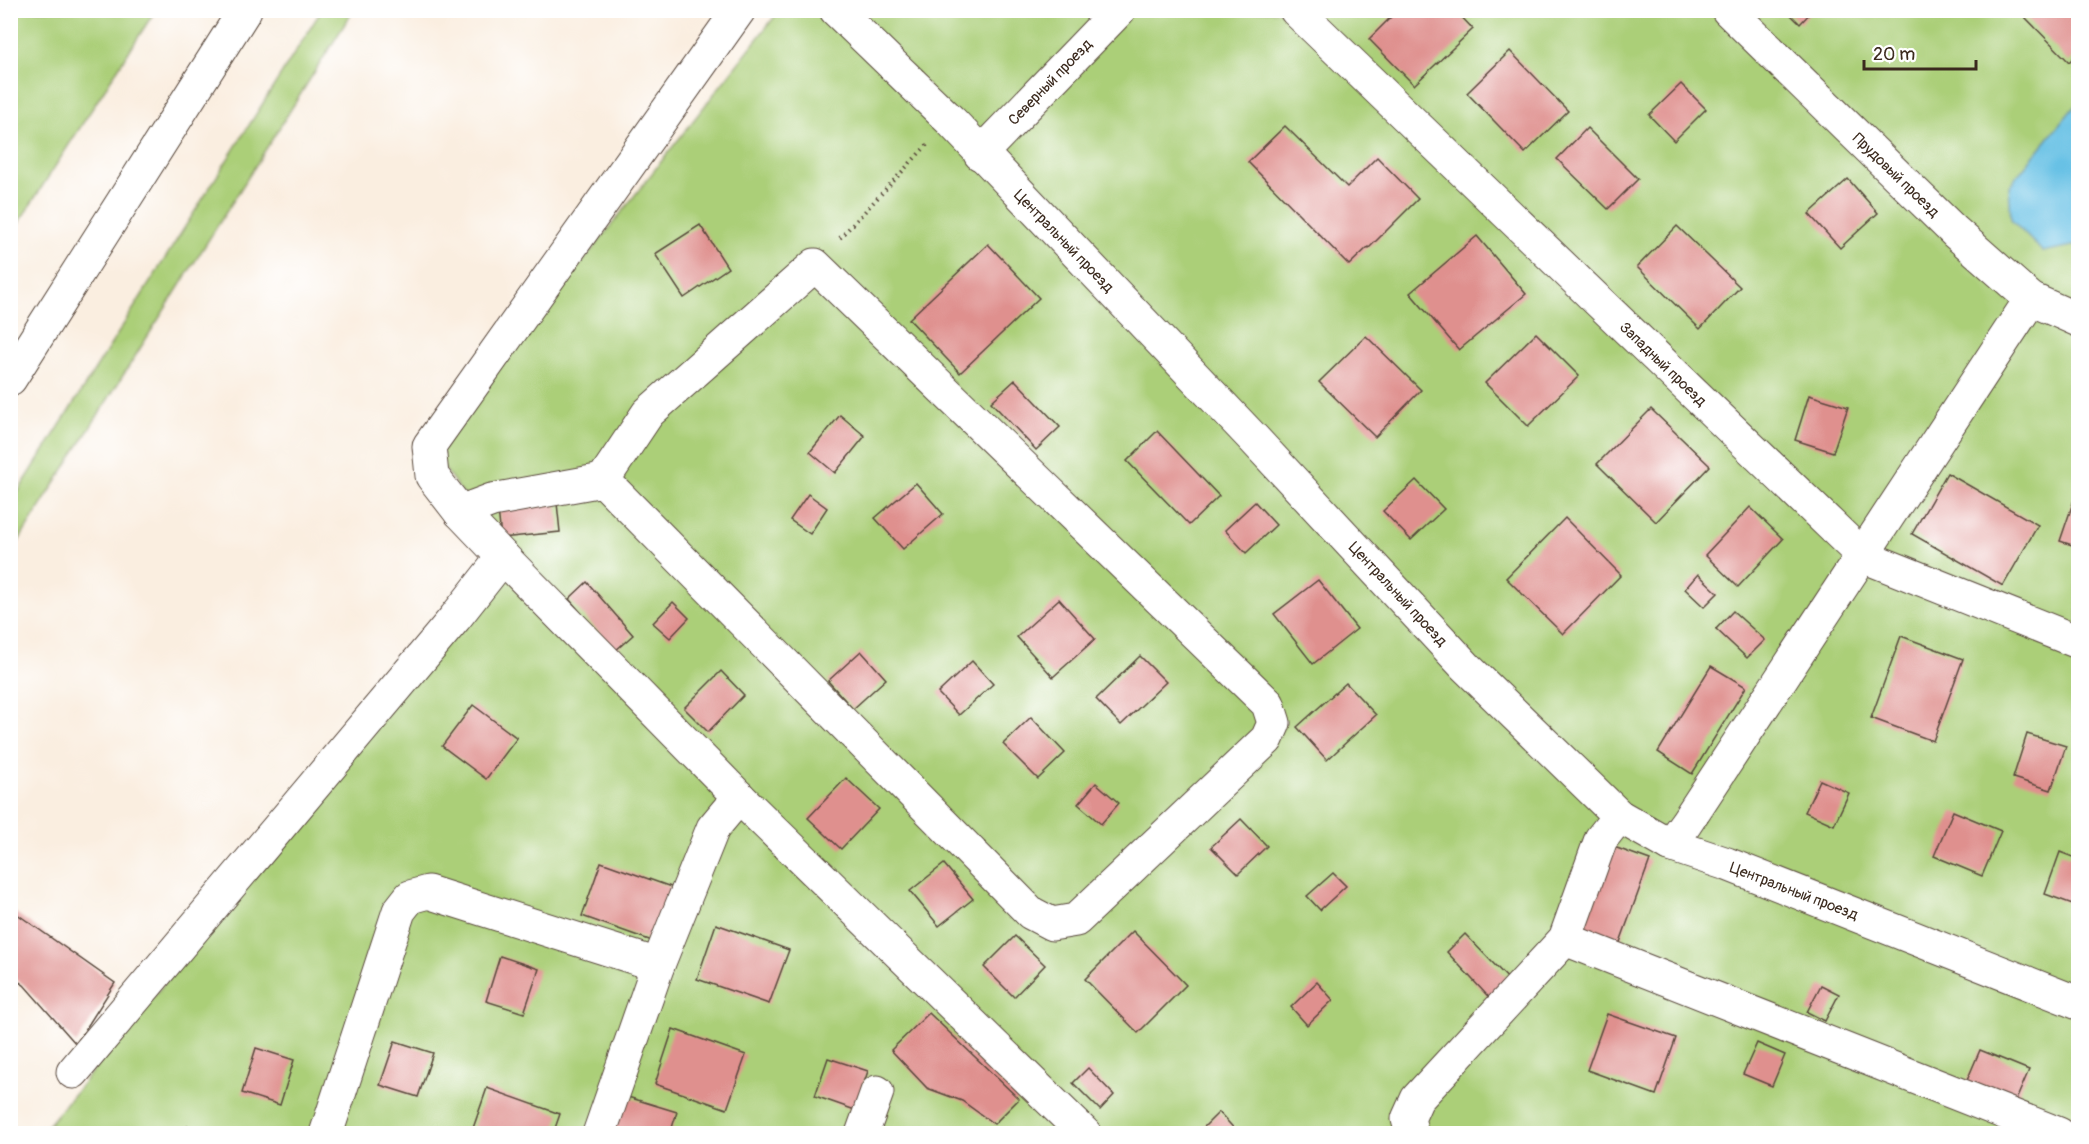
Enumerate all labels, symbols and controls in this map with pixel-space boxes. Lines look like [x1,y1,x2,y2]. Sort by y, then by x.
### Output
scale bar [1864,33,1976,71]
street label: Северный проезд [1004,35,1096,129]
text: 20 m [1873,43,1915,66]
street label: Прудовый проезд [1848,129,1943,222]
street label: Центральный проезд [1010,186,1118,297]
street label: Западный проезд [1615,318,1710,411]
street label: Центральный проезд [1344,538,1451,651]
street label: Центральный проезд [1727,858,1861,925]

